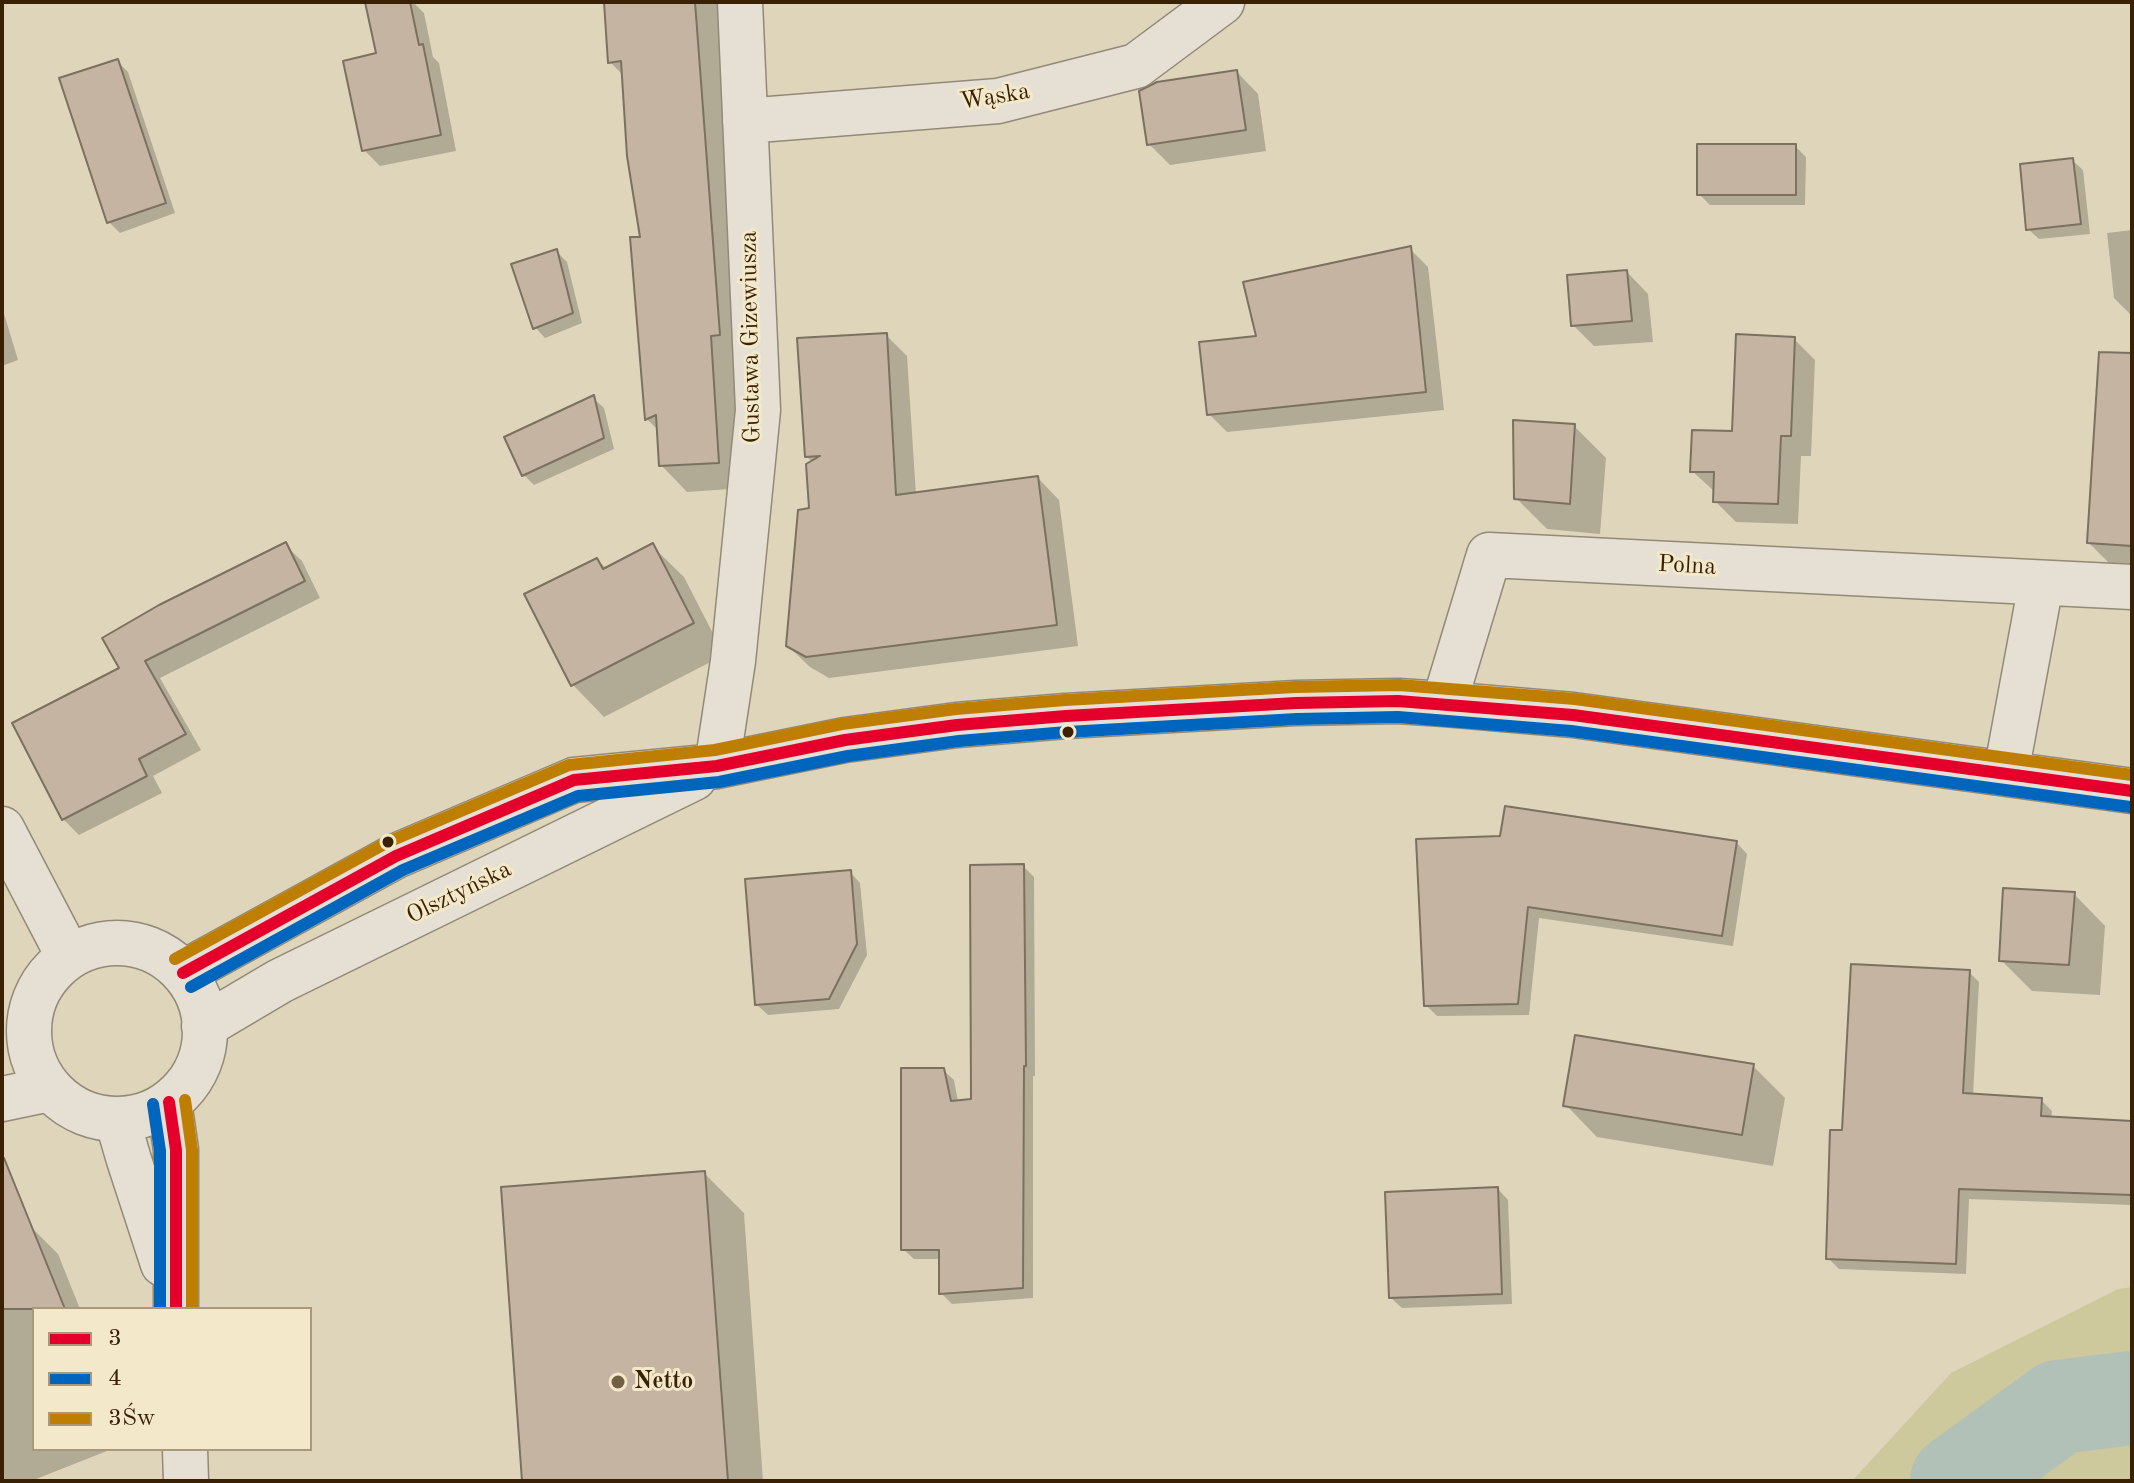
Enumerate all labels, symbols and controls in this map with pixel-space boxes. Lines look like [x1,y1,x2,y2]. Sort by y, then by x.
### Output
street label: Wąska [958,77,1032,117]
street label: Gustawa Gizewiusza [735,230,767,444]
street label: Polna [1657,550,1717,582]
unlabelled marker [1060,724,1076,740]
unlabelled marker [380,834,396,850]
street label: Olsztyńska [402,855,516,931]
legend [32,1307,312,1451]
text: 3 [108,1327,122,1351]
text: 4 [108,1367,122,1391]
place label: Netto [634,1368,693,1396]
marker: Netto [609,1373,627,1391]
text: 3Św [108,1407,155,1431]

